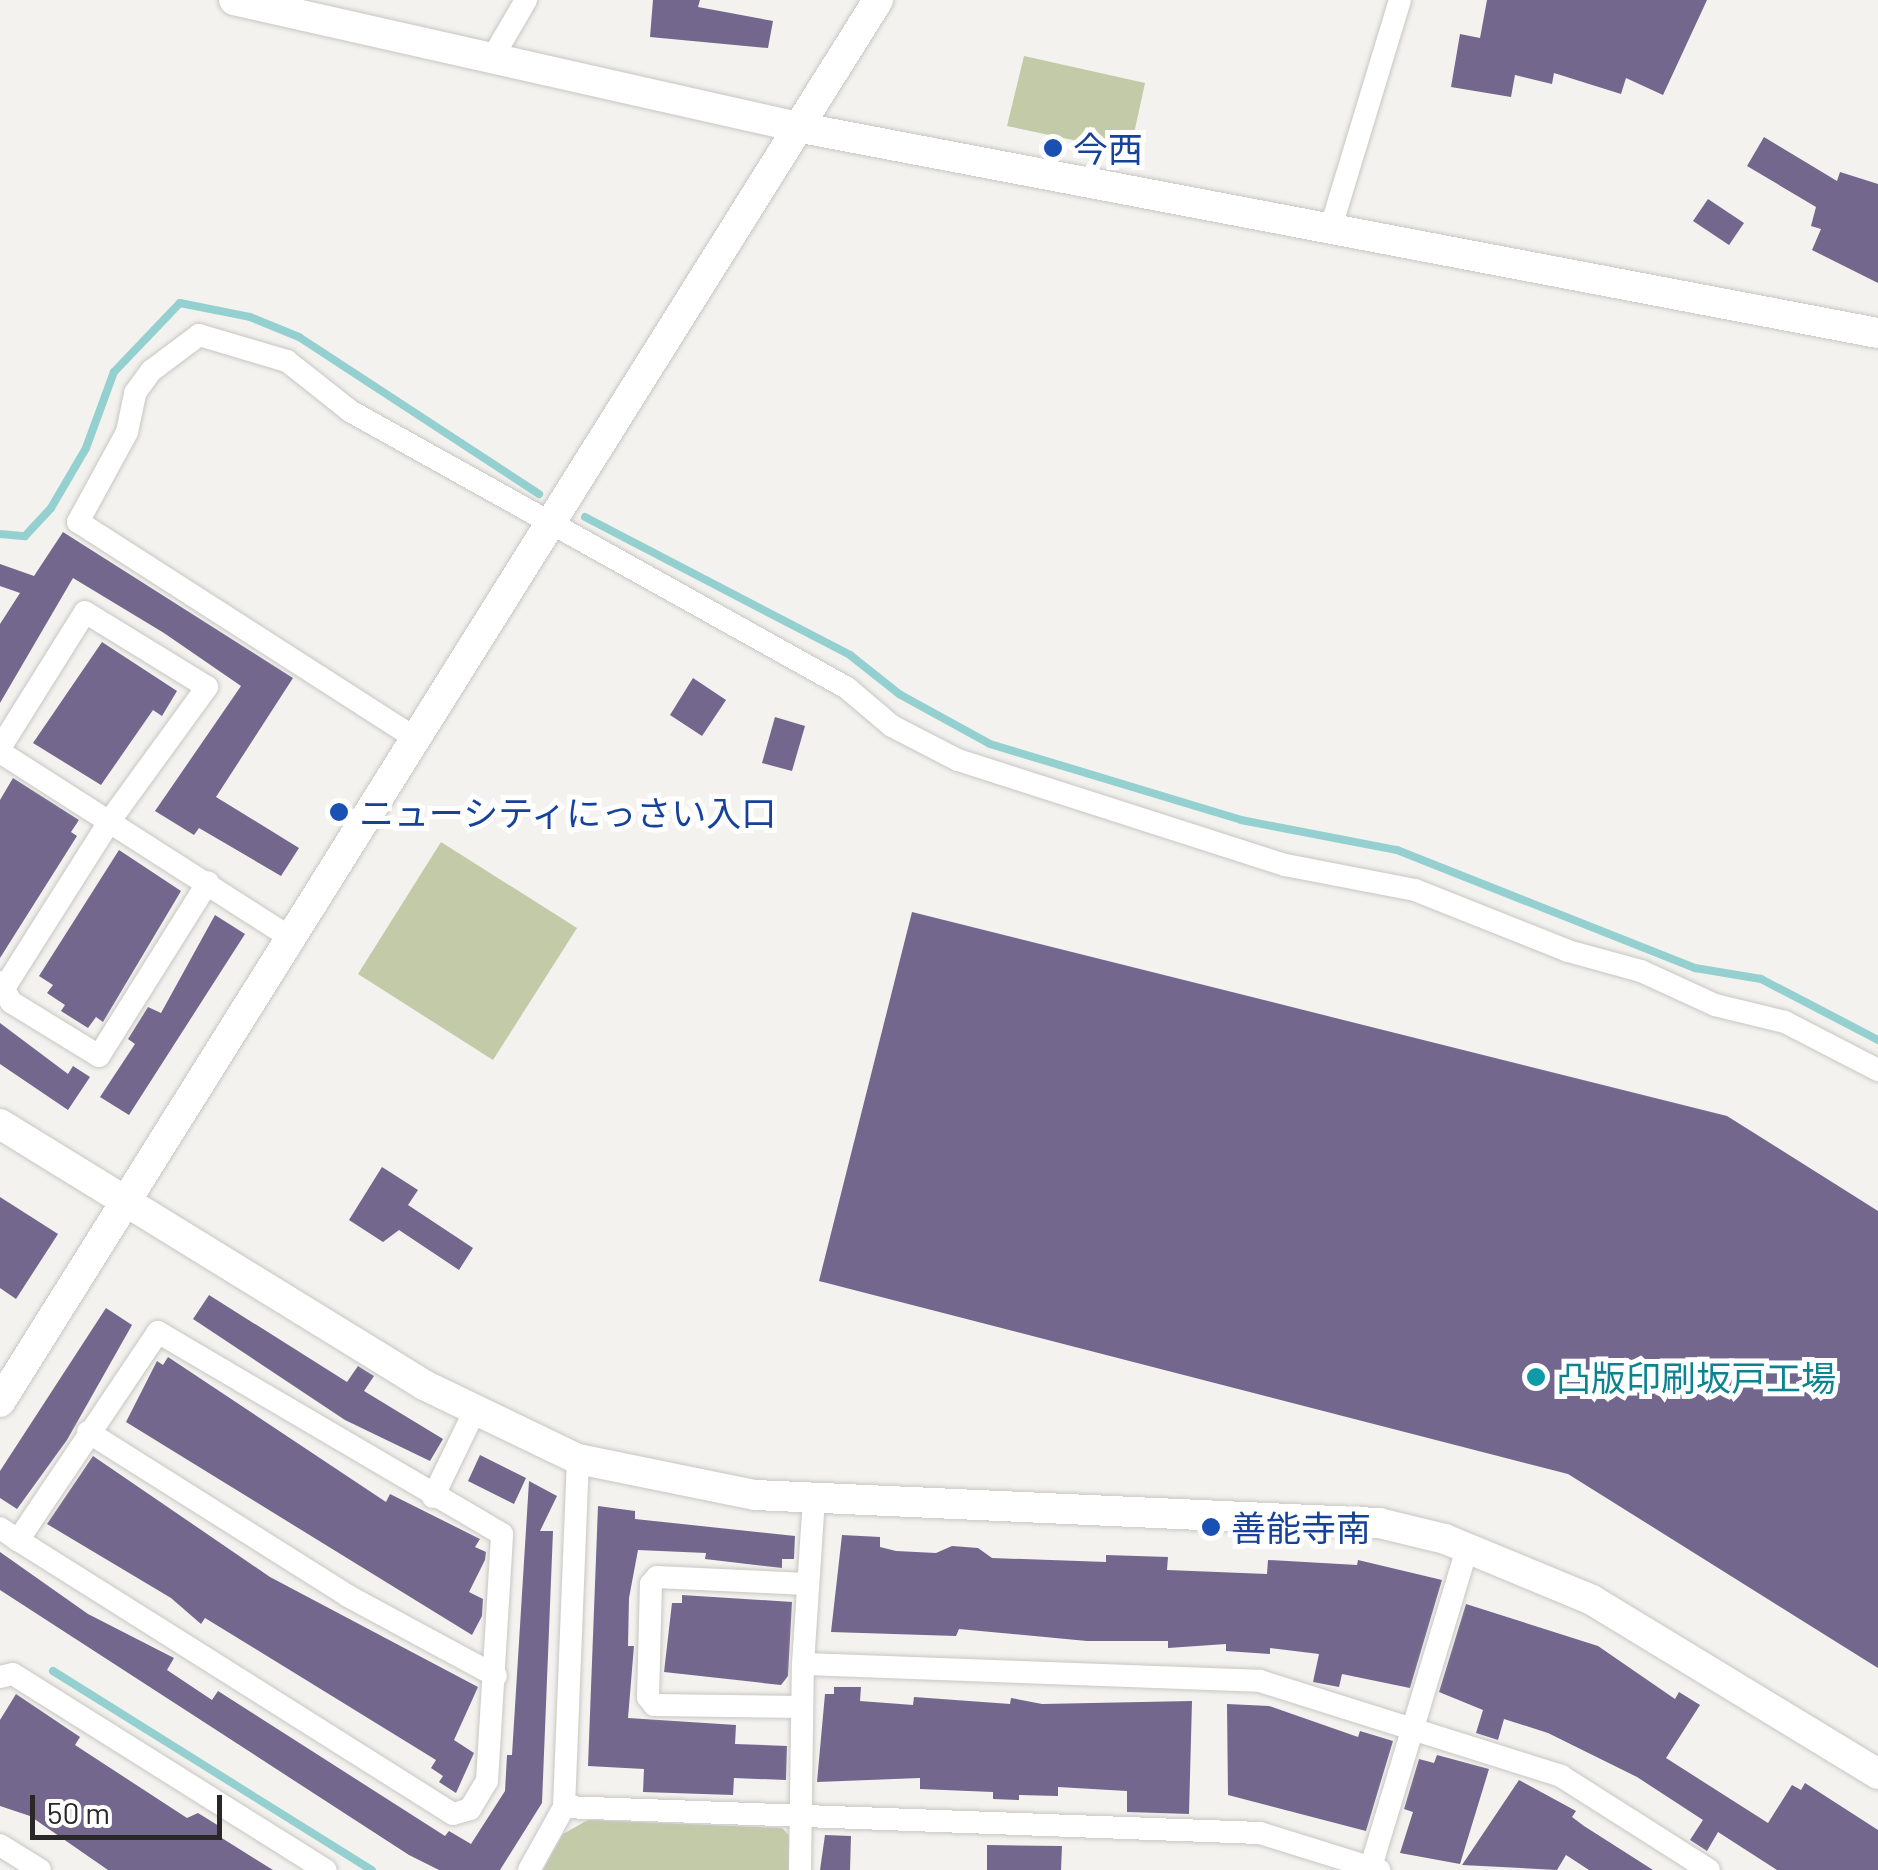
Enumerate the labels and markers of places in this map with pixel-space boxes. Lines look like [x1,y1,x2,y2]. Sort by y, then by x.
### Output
place label: 今西 [1073,127,1143,169]
marker: 今西 [1042,137,1064,159]
place label: ニューシティにっさい入口 [359,791,779,833]
marker: ニューシティにっさい入口 [328,801,350,823]
place label: 凸版印刷坂戸工場 [1556,1356,1836,1398]
marker: 凸版印刷坂戸工場 [1525,1366,1547,1388]
place label: 善能寺南 [1231,1506,1371,1548]
marker: 善能寺南 [1200,1516,1222,1538]

